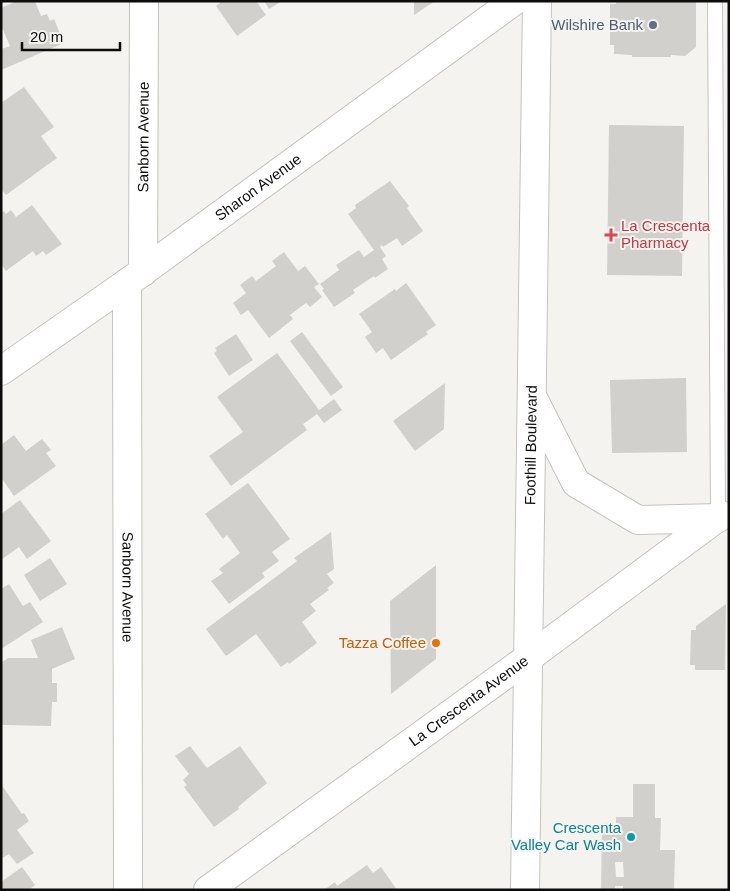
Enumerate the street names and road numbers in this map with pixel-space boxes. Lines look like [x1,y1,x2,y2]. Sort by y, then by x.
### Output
street label: Sanborn Avenue [134,82,152,192]
street label: Sharon Avenue [212,150,304,224]
street label: Foothill Boulevard [521,385,540,505]
street label: Sanborn Avenue [119,532,137,642]
street label: La Crescenta Avenue [405,652,531,750]

